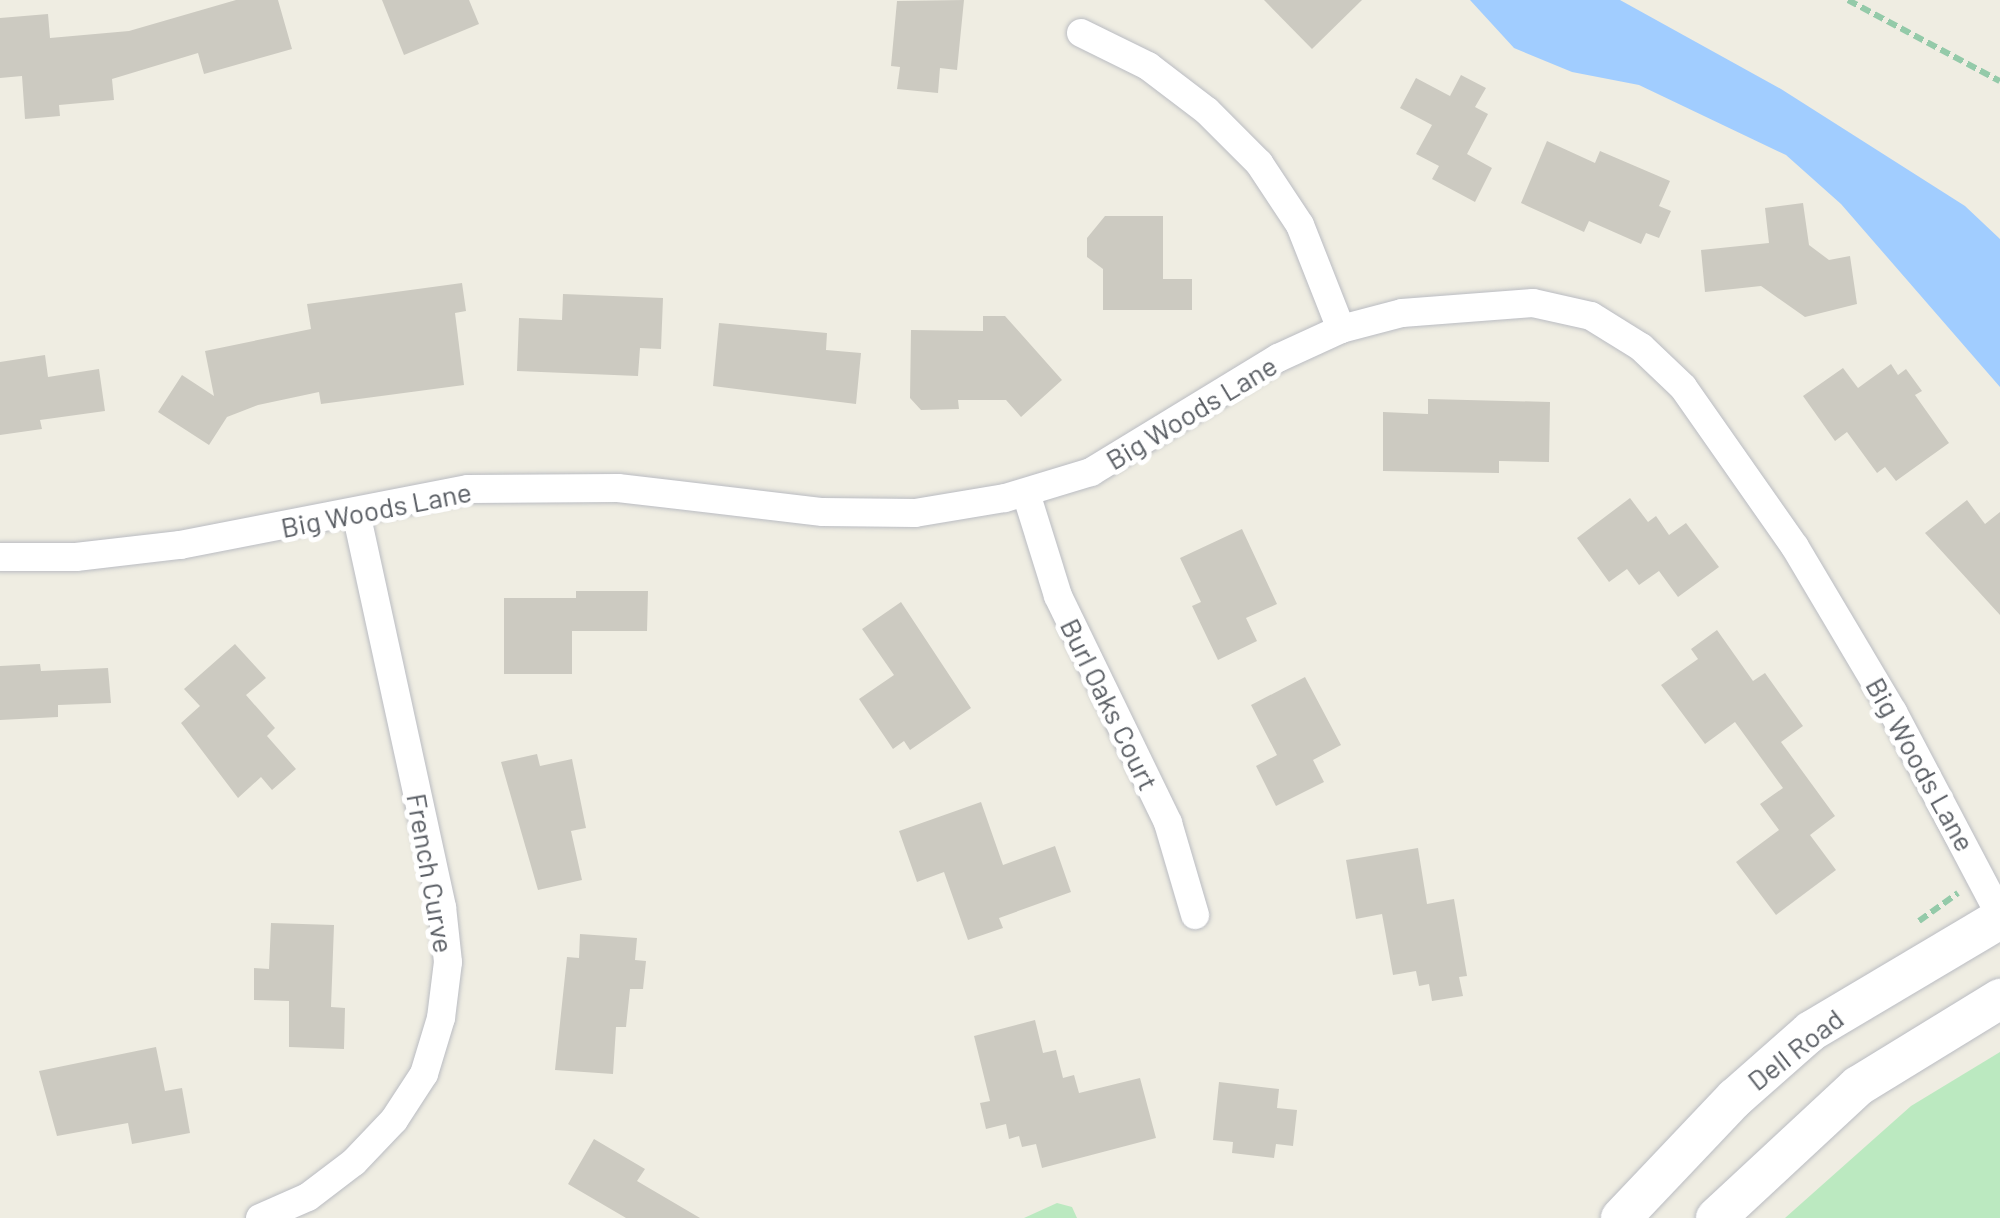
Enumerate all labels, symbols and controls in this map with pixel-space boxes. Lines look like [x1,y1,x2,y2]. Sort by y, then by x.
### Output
street label: Big Woods Lane [1099,348,1283,476]
street label: Big Woods Lane [278,474,474,544]
street label: Burl Oaks Court [1054,613,1166,795]
street label: Big Woods Lane [1859,671,1983,857]
street label: French Curve [400,791,462,955]
street label: Dell Road [1740,1001,1850,1097]

